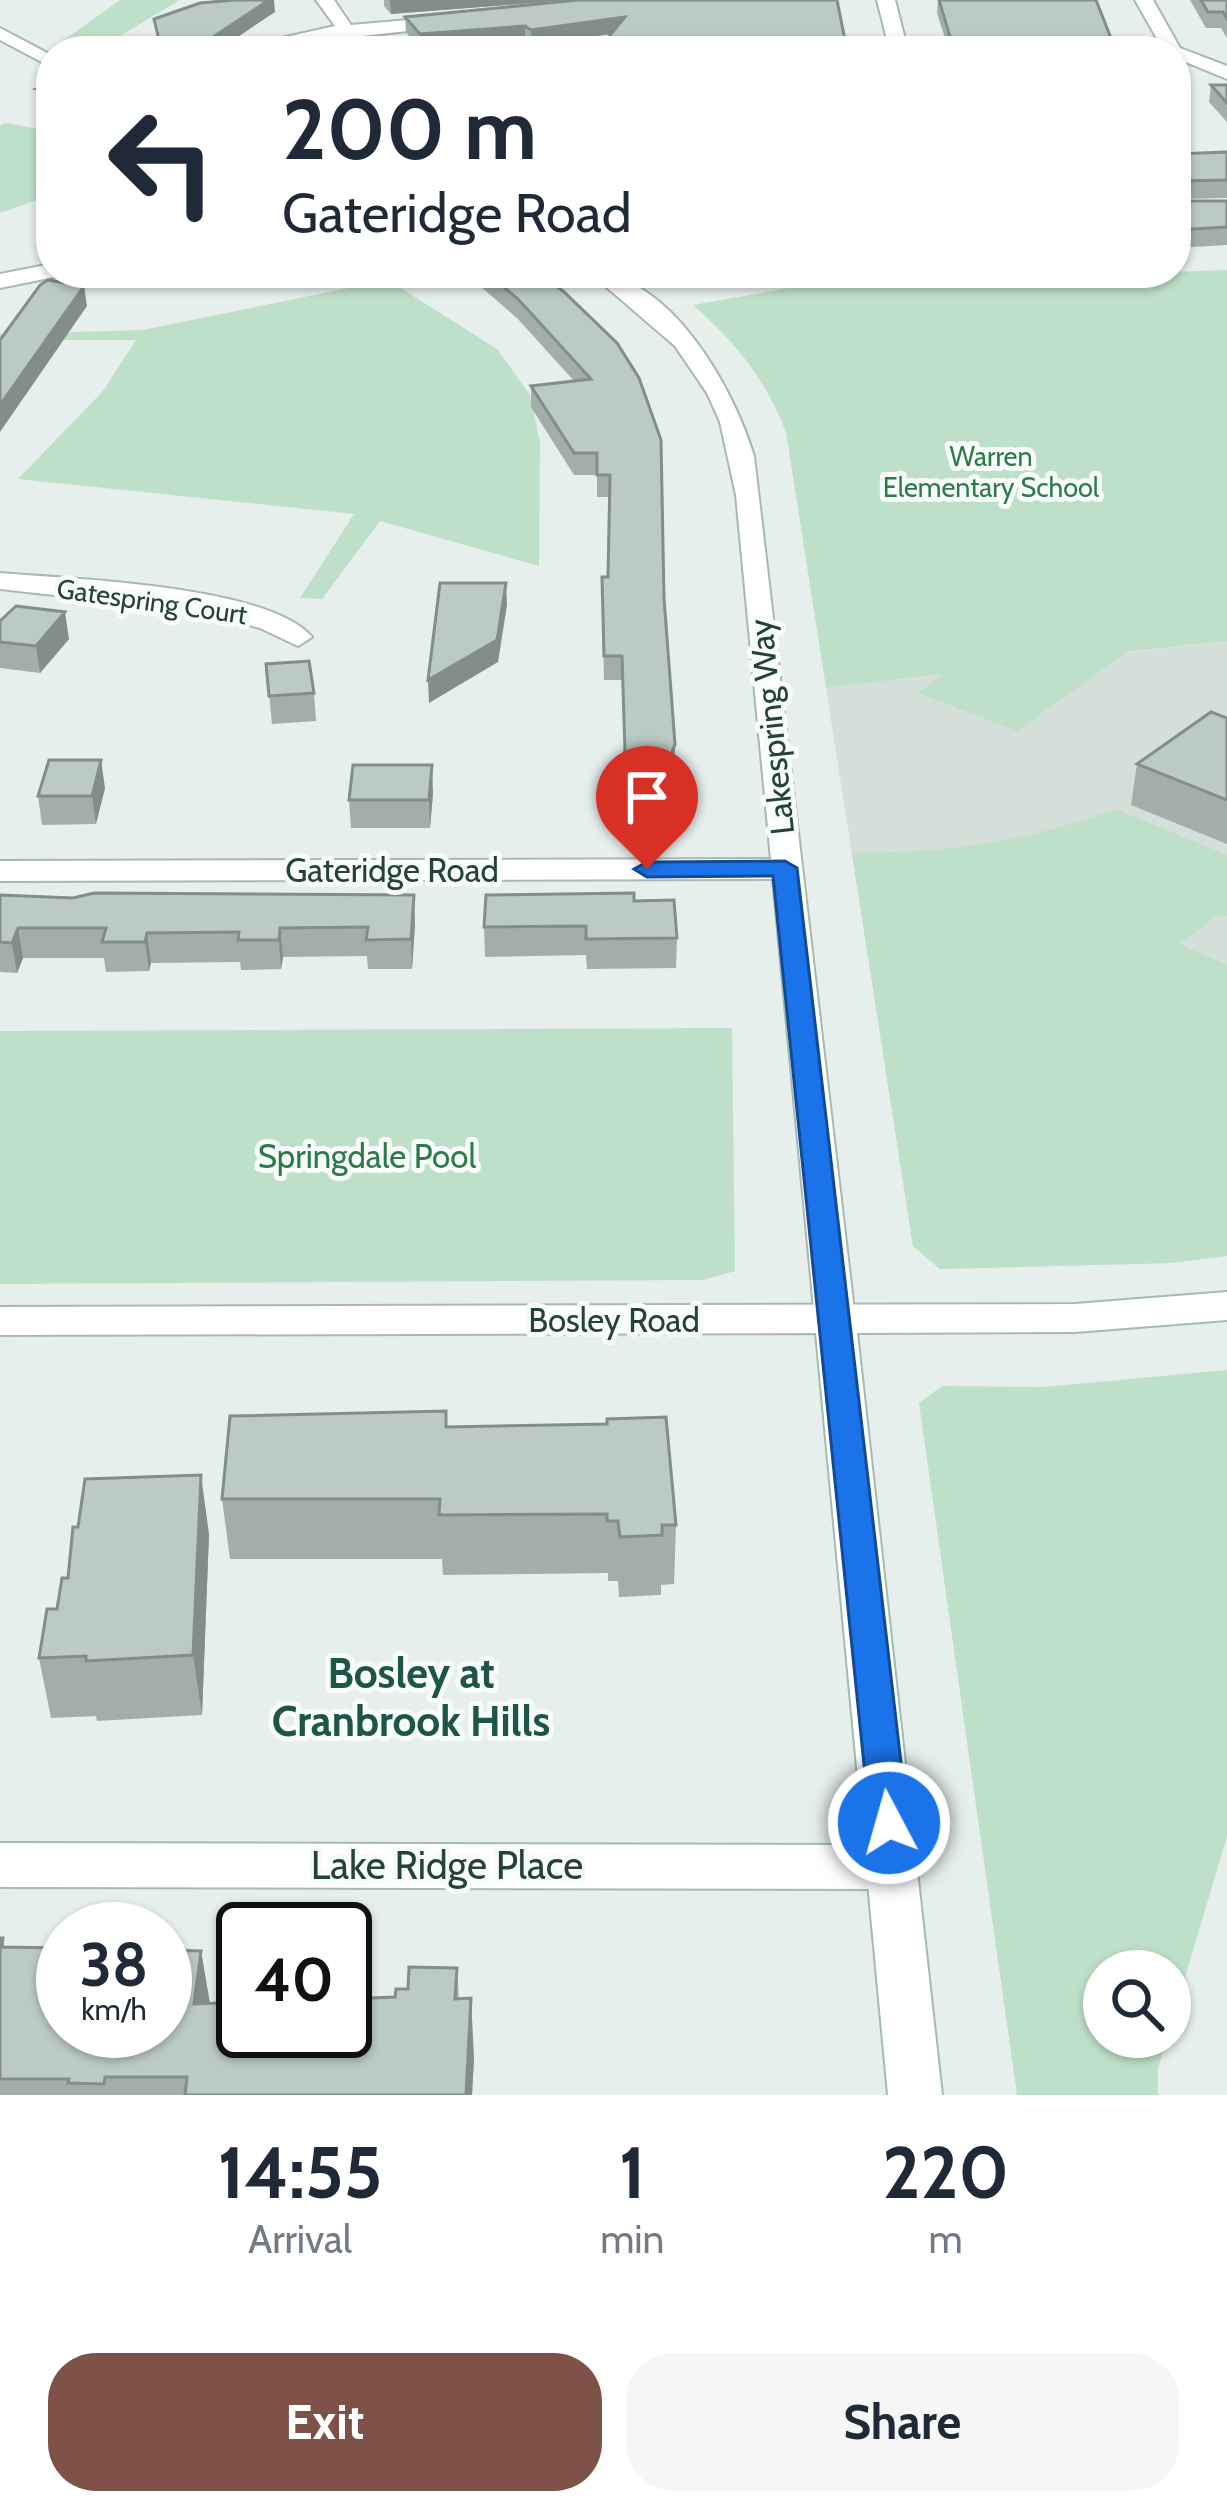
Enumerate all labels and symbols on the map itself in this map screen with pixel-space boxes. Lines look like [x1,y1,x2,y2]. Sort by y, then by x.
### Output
park label: Warren Elementary School [883,440,1100,504]
street label: Gatespring Court [55,572,249,631]
street label: Lakespring Way [740,617,802,837]
pin [596,746,698,869]
street label: Gateridge Road [285,850,499,890]
park label: Springdale Pool [258,1136,476,1176]
street label: Bosley Road [528,1300,700,1340]
district label: Bosley at Cranbrook Hills [272,1647,550,1747]
position arrow [826,1760,952,1886]
street label: Lake Ridge Place [311,1841,583,1889]
speed limit sign: 40 [216,1902,372,2058]

